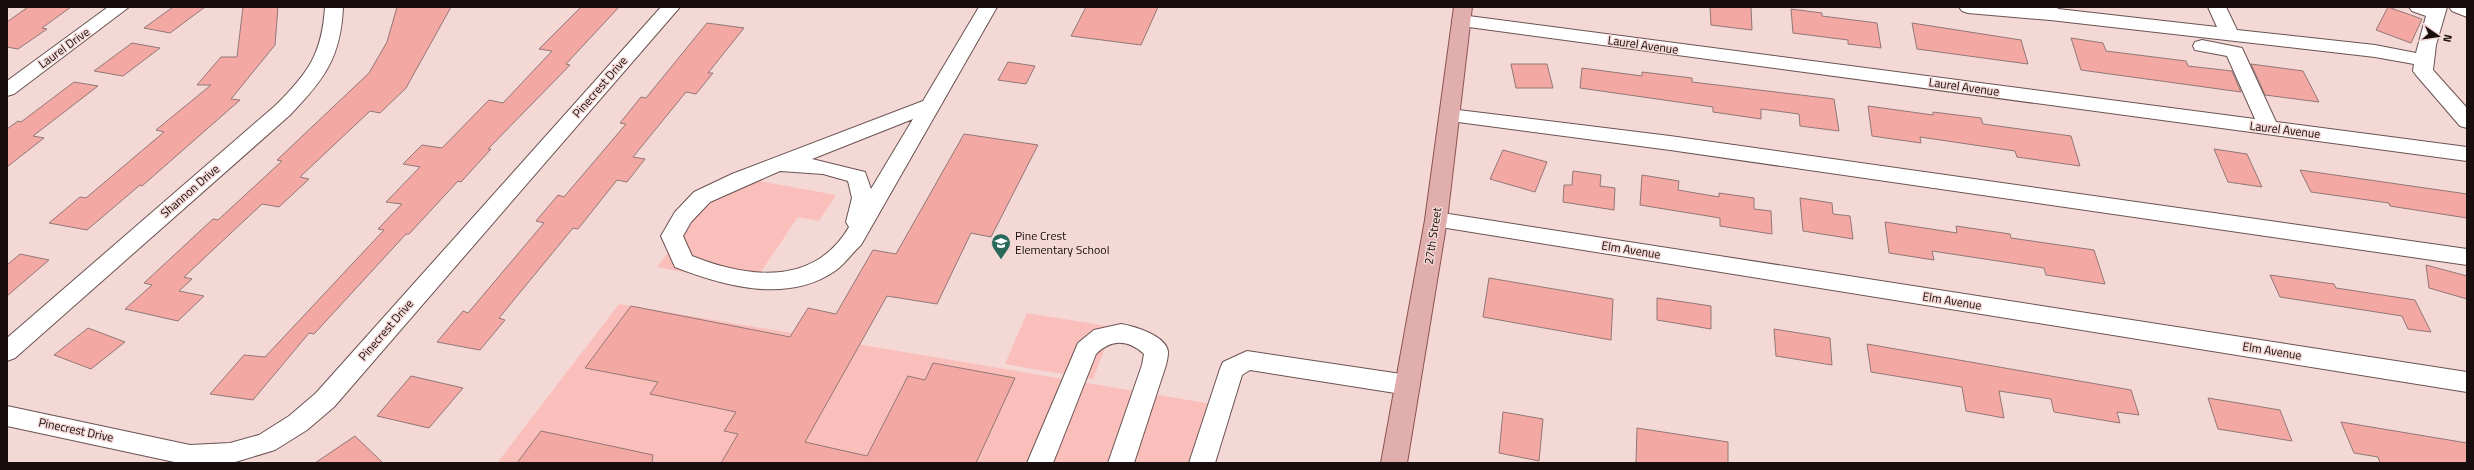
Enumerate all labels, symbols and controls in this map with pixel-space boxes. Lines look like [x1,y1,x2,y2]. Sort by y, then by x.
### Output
north arrow [2418,16,2458,56]
street label: Laurel Drive [34,22,94,73]
street label: Laurel Avenue [1607,30,1680,59]
text: N [2439,33,2456,44]
street label: Pinecrest Drive [567,52,632,122]
street label: Laurel Avenue [1928,72,2001,101]
street label: Laurel Avenue [2249,116,2322,143]
street label: Shannon Drive [156,159,224,222]
street label: 27th Street [1419,205,1447,266]
place label: Pine Crest Elementary School [1015,226,1109,259]
school or university icon: Pine Crest Elementary School [990,232,1012,260]
street label: Elm Avenue [1600,235,1662,264]
street label: Elm Avenue [1921,286,1983,315]
street label: Pinecrest Drive [353,295,418,365]
street label: Elm Avenue [2241,336,2303,365]
street label: Pinecrest Drive [37,412,115,447]

